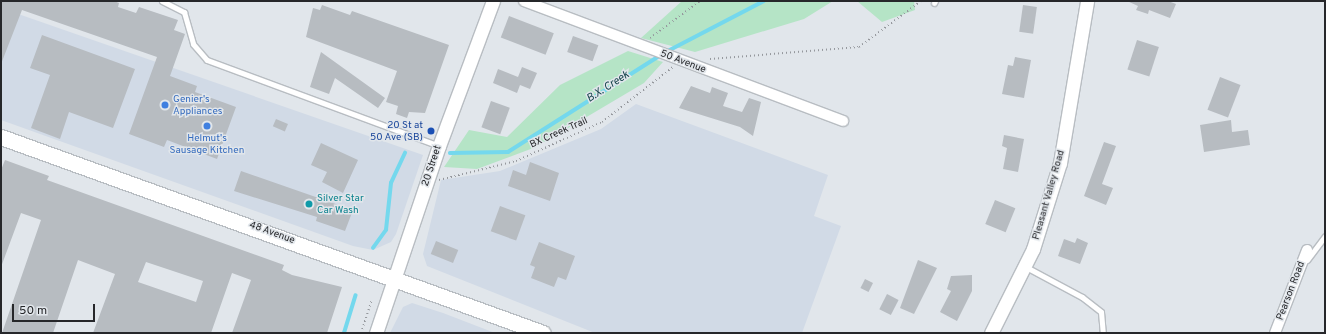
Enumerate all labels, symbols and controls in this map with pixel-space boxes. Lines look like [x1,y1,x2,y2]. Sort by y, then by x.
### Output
street label: 50 Avenue [658,48,708,76]
water label: B.X. Creek [584,68,632,106]
place label: Genier's Appliances [173,93,222,116]
marker: Genier's Appliances [160,100,170,110]
street label: BX Creek Trail [528,115,590,151]
place label: 20 St at 50 Ave (SB) [370,119,423,142]
marker: Helmut's Sausage Kitchen [202,121,212,131]
marker: 20 St at 50 Ave (SB) [426,126,436,136]
place label: Helmut's Sausage Kitchen [170,132,244,156]
street label: 20 Street [420,144,444,188]
street label: Pleasant Valley Road [1030,148,1068,242]
place label: Silver Star Car Wash [317,192,364,216]
marker: Silver Star Car Wash [304,199,314,209]
street label: 48 Avenue [247,219,297,247]
street label: Pearson Road [1274,260,1308,322]
scale bar [14,296,97,322]
text: 50 m [19,303,47,319]

